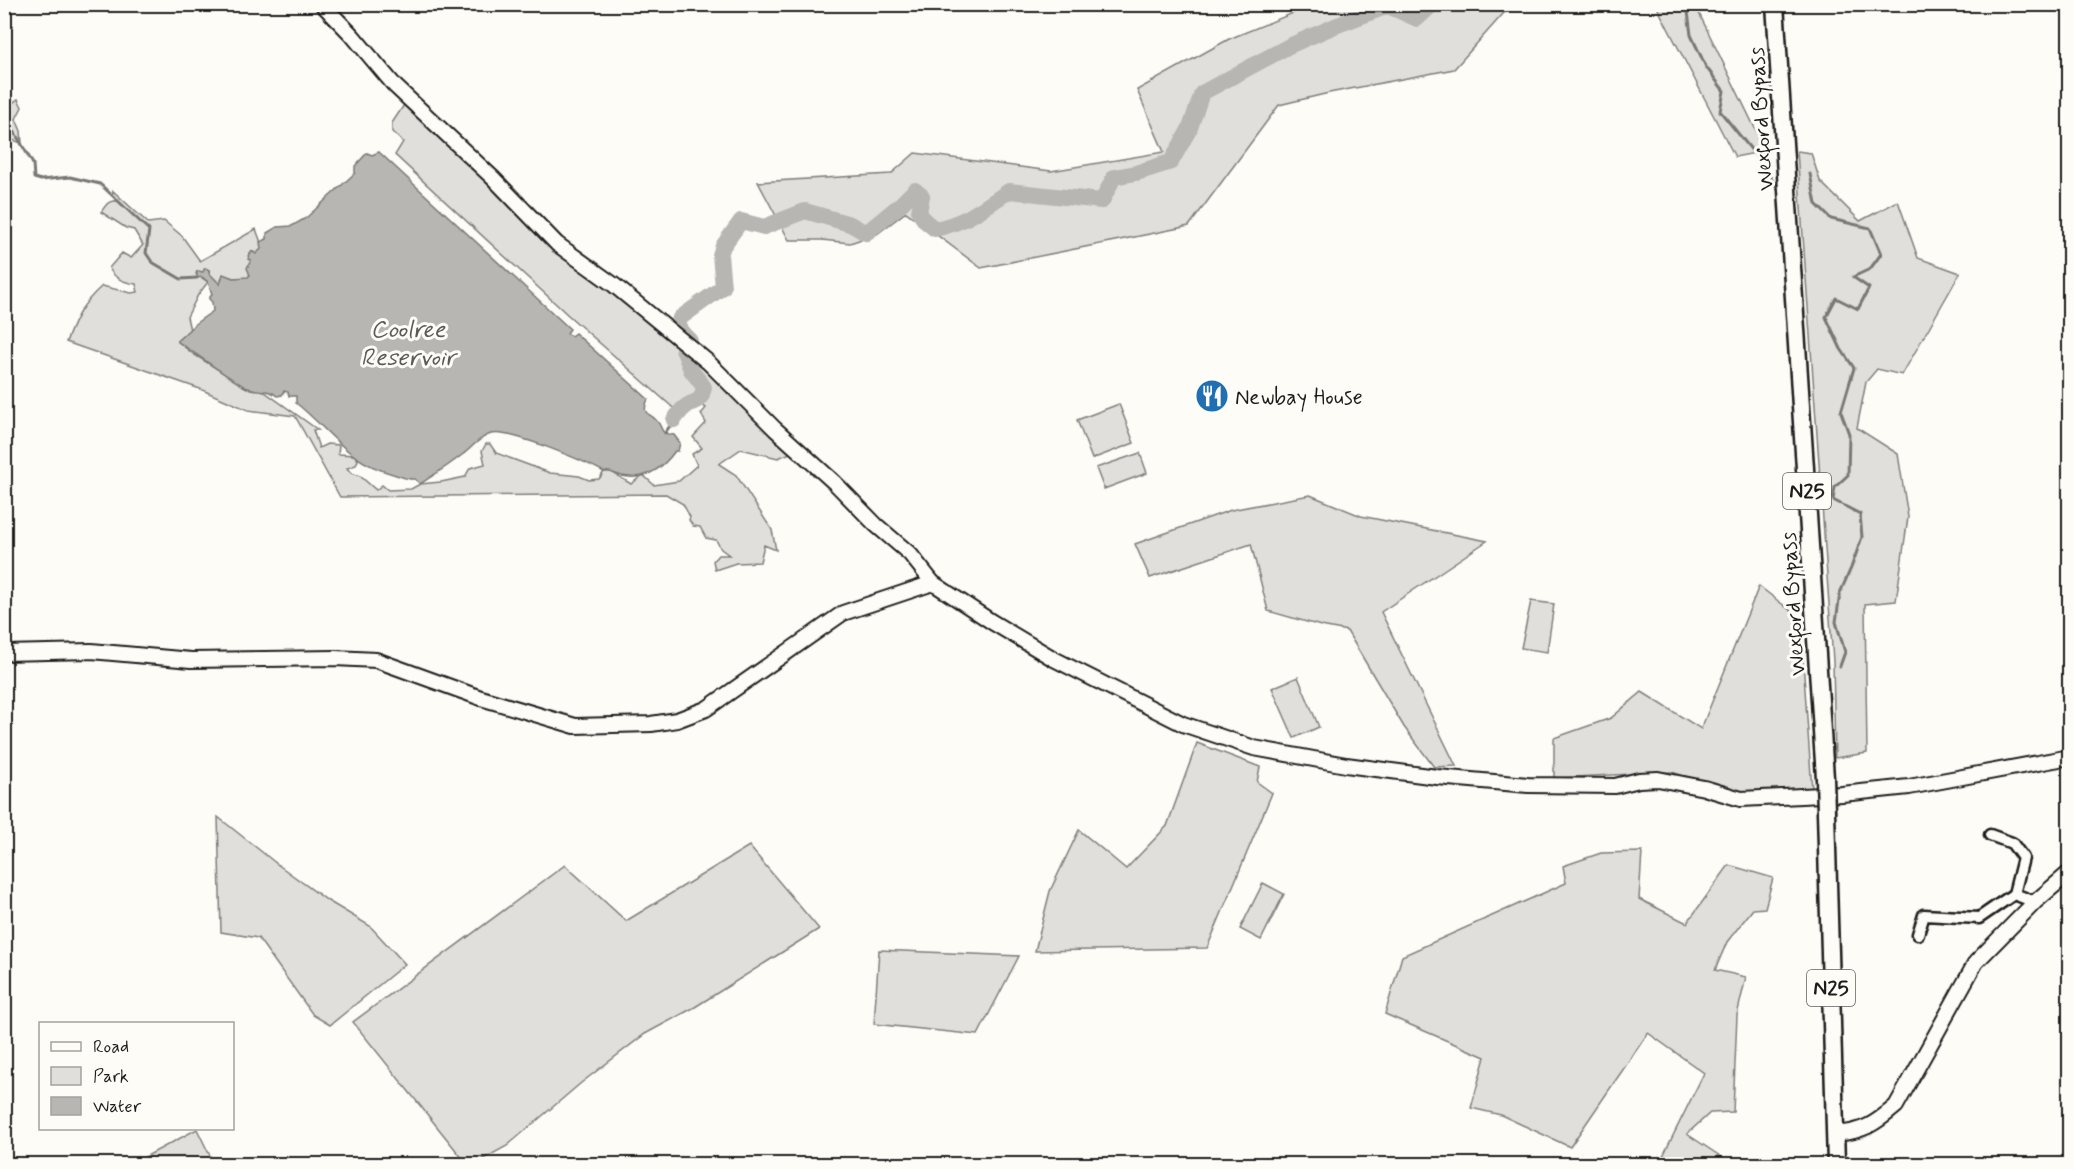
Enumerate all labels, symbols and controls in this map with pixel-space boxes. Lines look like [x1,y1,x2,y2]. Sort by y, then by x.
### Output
street label: Wexford Bypass [1743,46,1783,192]
water label: Coolree Reservoir [361,315,458,374]
restaurant icon: Newbay House [1194,378,1230,414]
place label: Newbay House [1235,384,1363,412]
road number: N25 [1783,473,1831,509]
street label: Wexford Bypass [1775,531,1815,677]
road number: N25 [1807,970,1855,1006]
legend [39,1022,234,1130]
text: Road [93,1035,129,1059]
text: Park [93,1065,129,1089]
text: Water [93,1095,142,1119]

